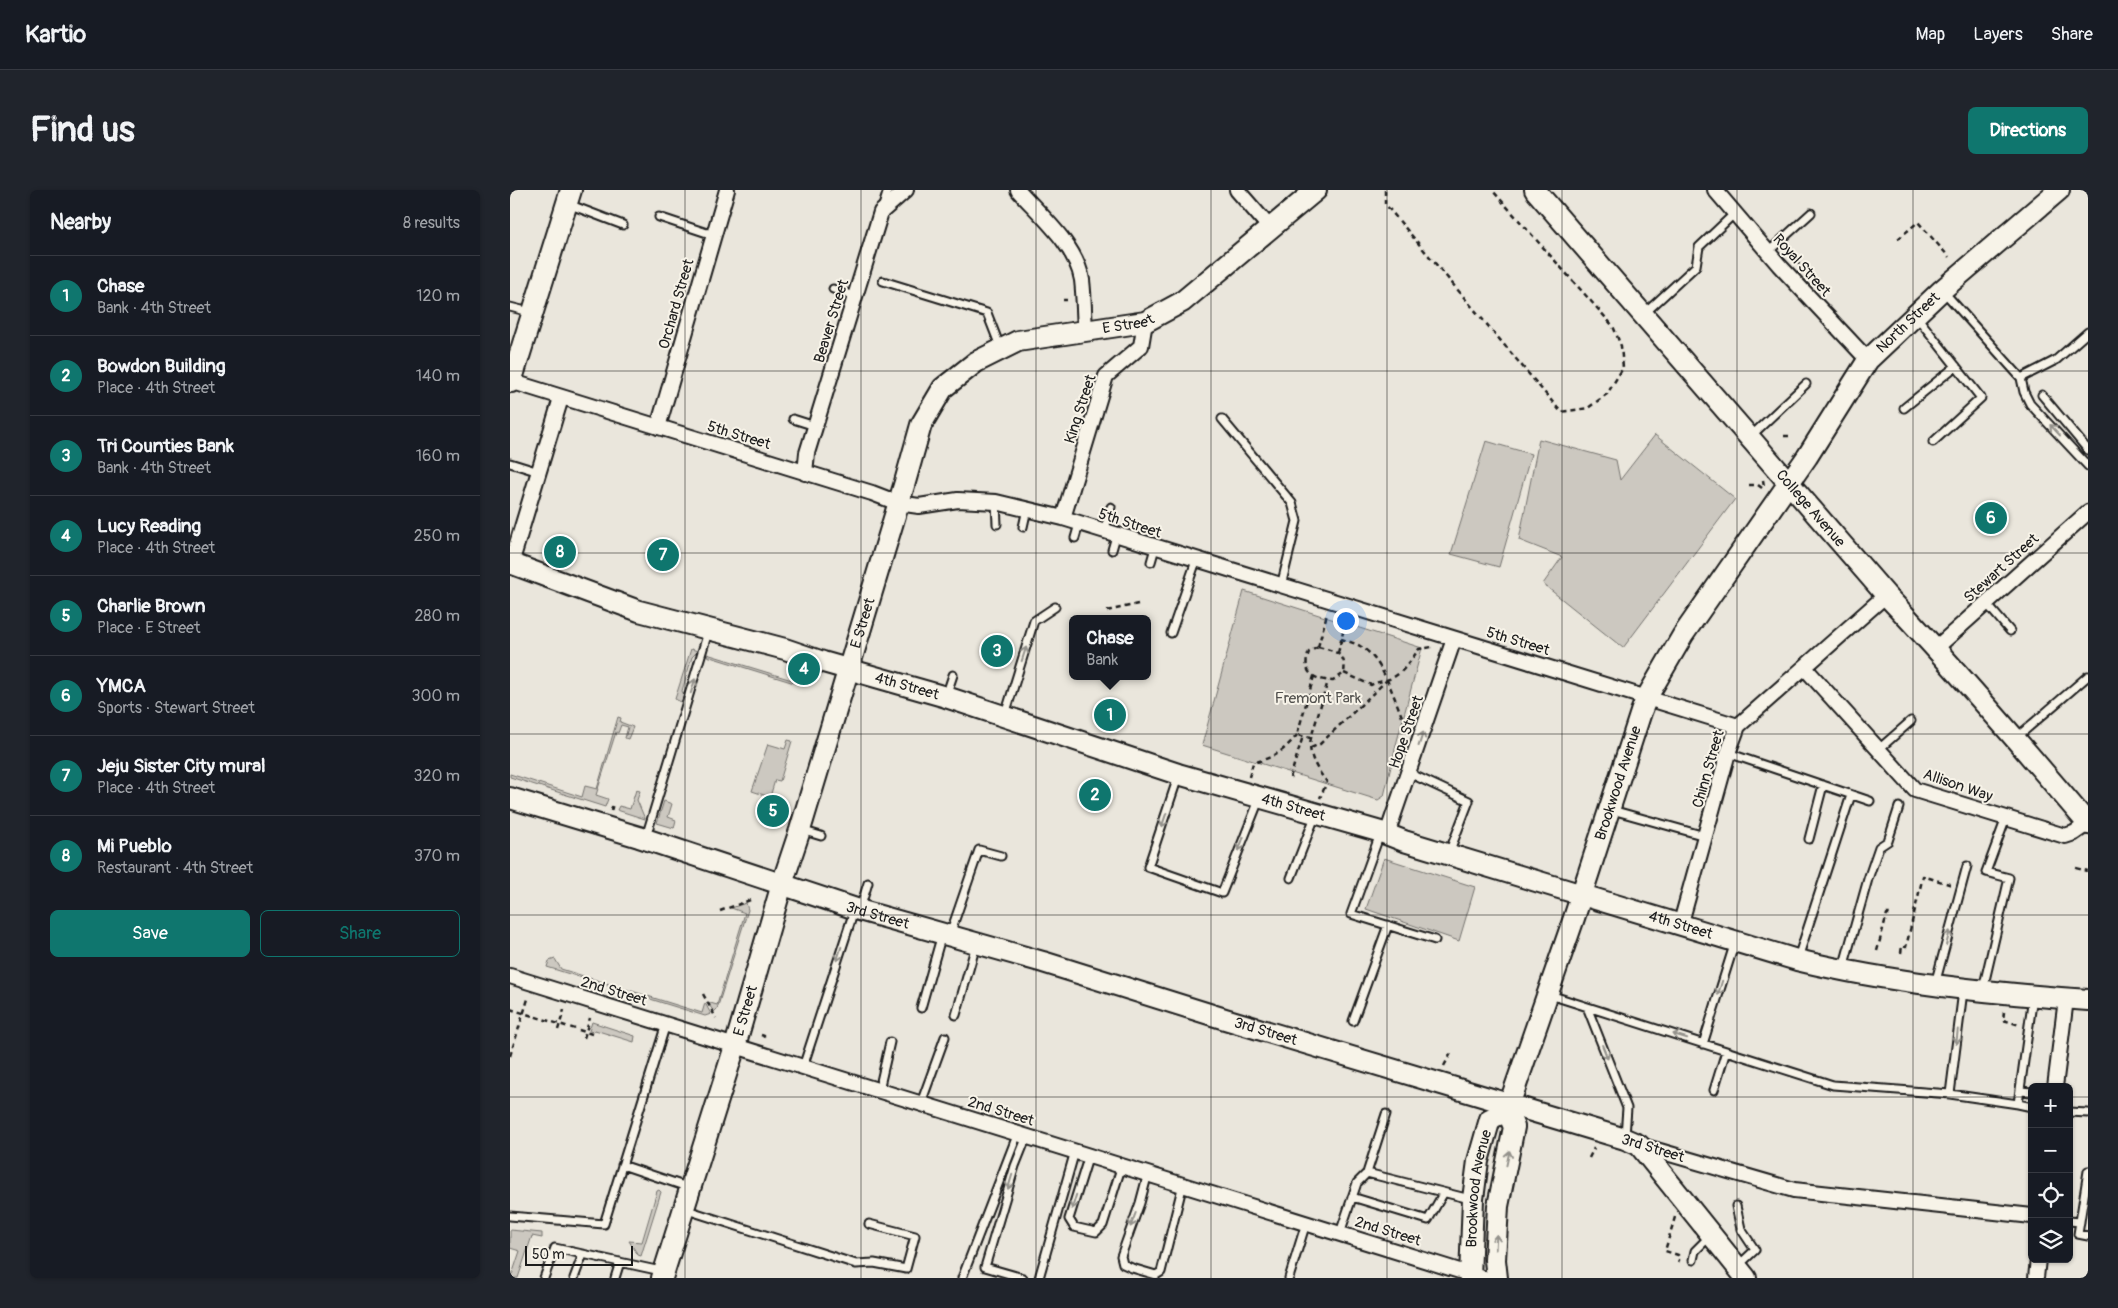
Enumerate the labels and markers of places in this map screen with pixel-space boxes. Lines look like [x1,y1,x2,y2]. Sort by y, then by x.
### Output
pin: 6 [1975,499,2007,537]
pin: 8 [544,533,576,571]
pin: 7 [647,536,679,574]
pin: 3 [981,632,1013,670]
pin: 4 [788,650,820,688]
pin: 1 [1094,696,1126,734]
pin: 2 [1079,776,1111,814]
pin: 5 [757,792,789,830]

